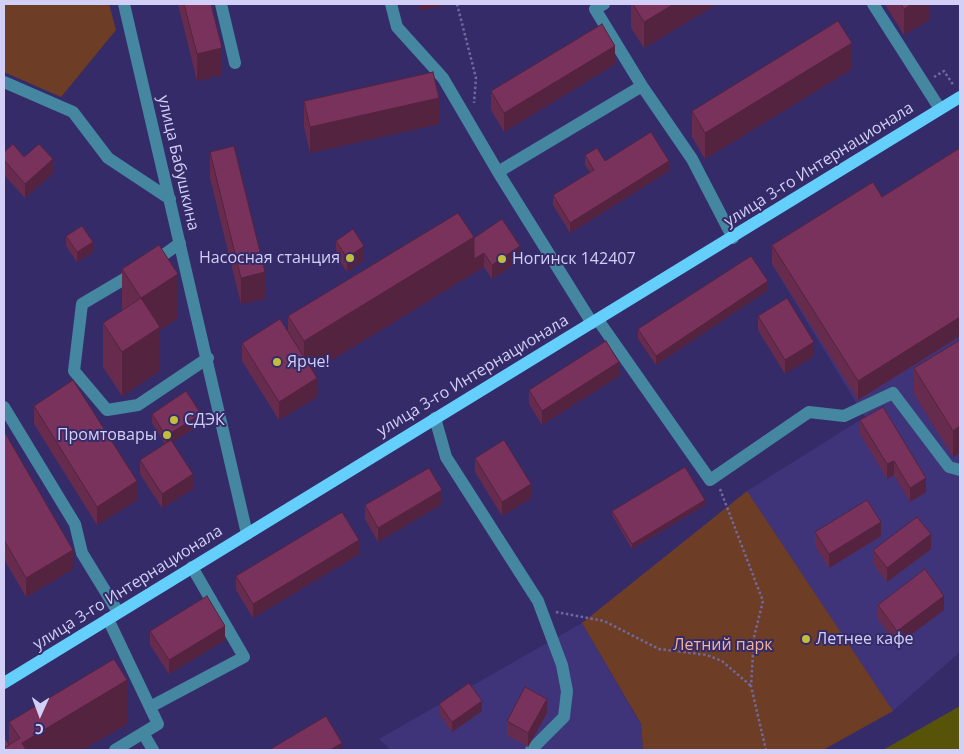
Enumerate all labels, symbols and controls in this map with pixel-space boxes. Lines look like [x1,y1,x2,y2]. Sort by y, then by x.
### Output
street label: улица Бабушкина [153,93,203,233]
street label: улица 3-го Интернационала [721,99,917,231]
place label: Насосная станция [199,248,340,268]
place label: Ногинск 142407 [512,249,636,269]
marker: Насосная станция [344,252,356,264]
marker: Ногинск 142407 [496,253,508,265]
street label: улица 3-го Интернационала [374,311,572,441]
place label: Ярче! [287,352,330,372]
marker: Ярче! [271,356,283,368]
place label: СДЭК [184,410,225,430]
marker: СДЭК [168,414,180,426]
place label: Промтовары [57,425,157,445]
marker: Промтовары [161,429,173,441]
street label: улица 3-го Интернационала [30,522,226,654]
place label: Летнее кафе [816,629,914,649]
marker: Летнее кафе [800,633,812,645]
park label: Летний парк [673,635,773,655]
north arrow [15,689,65,739]
text: С [35,720,44,739]

